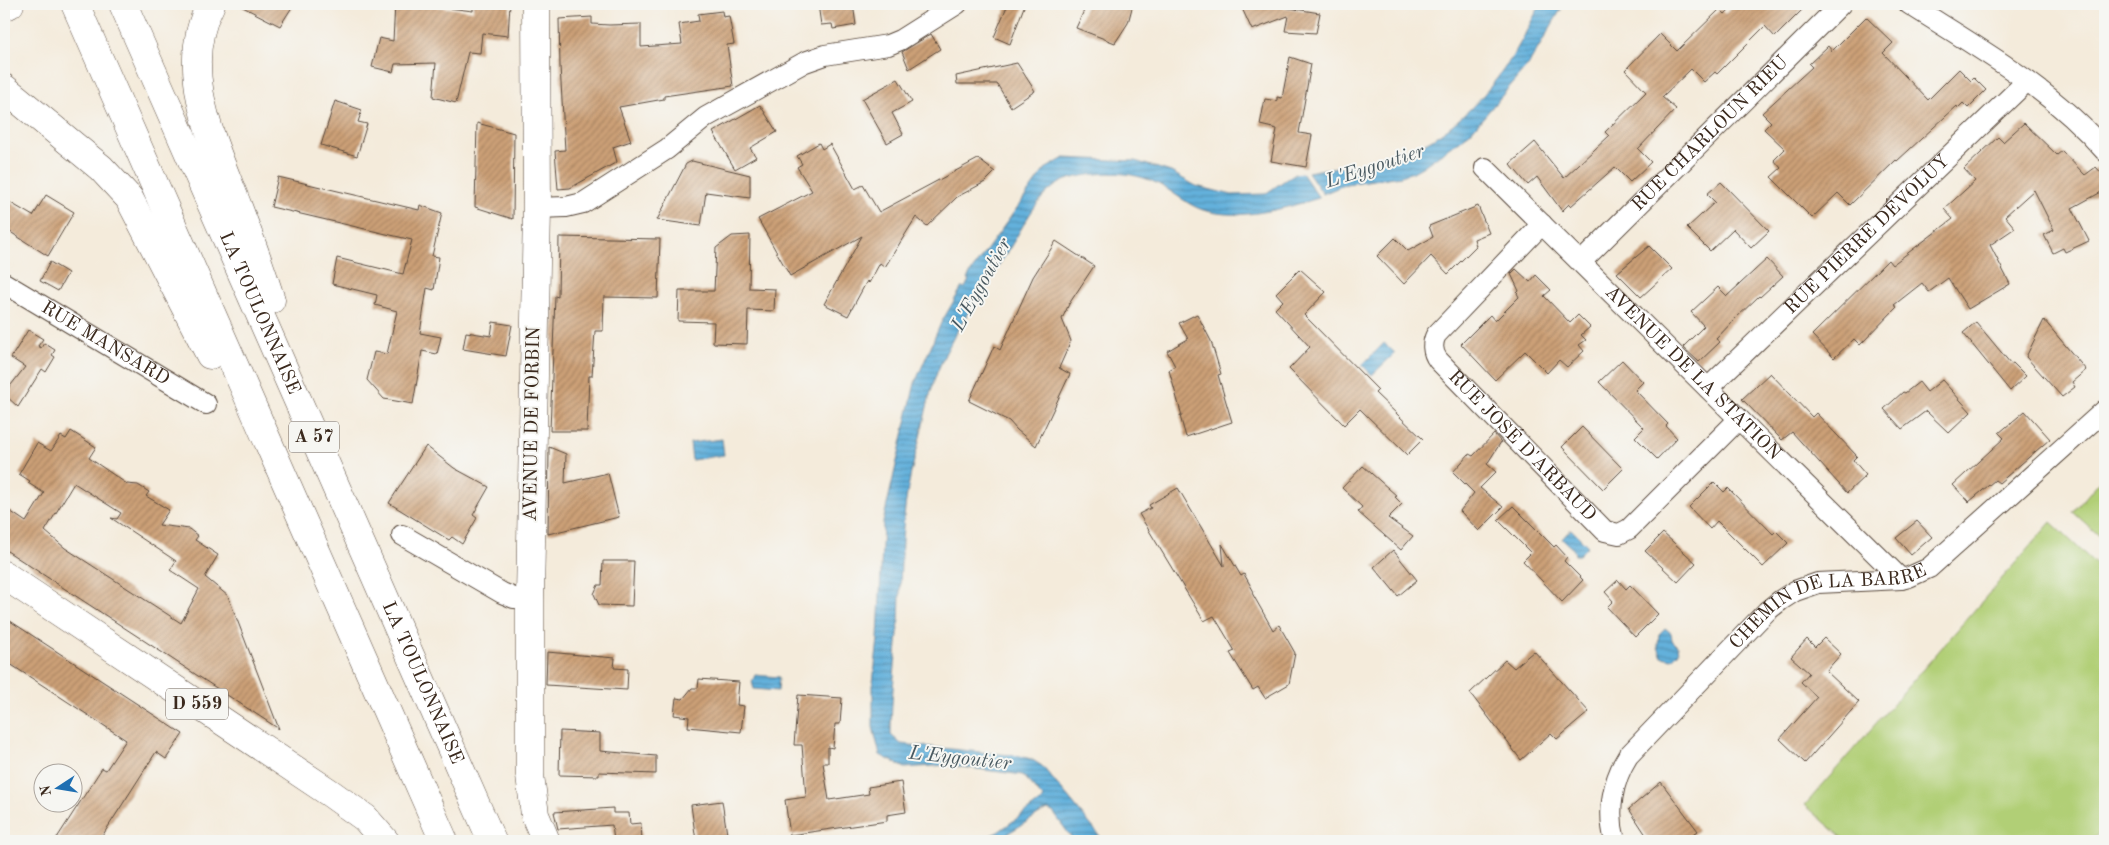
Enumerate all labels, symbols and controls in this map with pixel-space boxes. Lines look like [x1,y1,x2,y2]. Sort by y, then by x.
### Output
street label: RUE CHARLOUN RIEU [1628,52,1792,215]
water label: L'Eygoutier [1322,141,1427,193]
street label: RUE PIERRE DÉVOLUY [1781,151,1953,318]
street label: LA TOULONNAISE [215,229,303,397]
water label: L'Eygoutier [948,235,1016,336]
street label: AVENUE DE LA STATION [1601,283,1785,464]
street label: RUE MANSARD [38,298,173,389]
street label: AVENUE DE FORBIN [522,326,544,522]
street label: RUE JOSÉ D'ARBAUD [1444,367,1599,525]
road number: A 57 [289,422,339,452]
street label: CHEMIN DE LA BARRE [1726,561,1929,653]
street label: LA TOULONNAISE [378,599,466,767]
road number: D 559 [166,689,228,720]
water label: L'Eygoutier [907,744,1013,774]
north arrow [32,762,82,812]
text: N [38,784,54,797]

